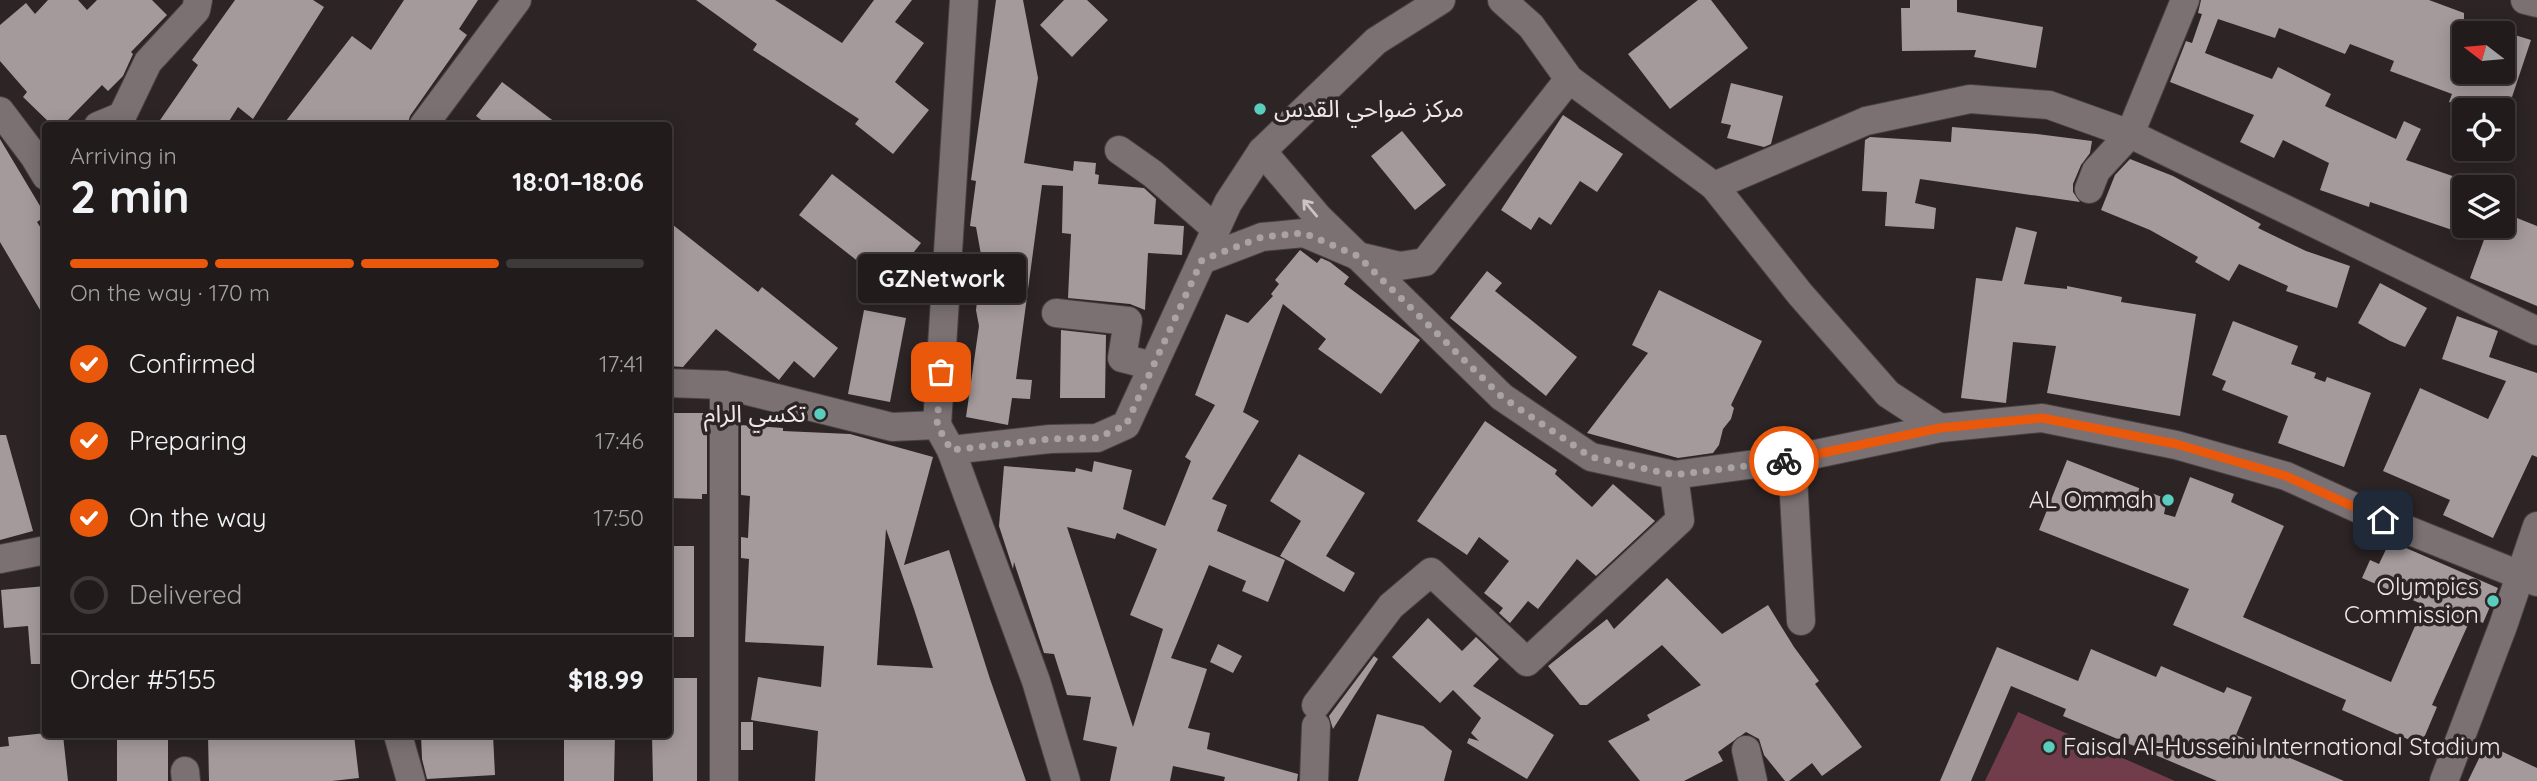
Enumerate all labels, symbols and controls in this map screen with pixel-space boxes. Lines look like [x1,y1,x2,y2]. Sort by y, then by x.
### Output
north arrow [2452,21,2515,84]
map controls [2452,21,2515,238]
place label: مركز ضواحي القدس [1274,93,1464,128]
button: locate [2452,98,2515,161]
marker: مركز ضواحي القدس [1252,101,1268,117]
text: Arriving in [70,141,177,170]
text: 18:01–18:06 [512,165,644,198]
text: 2 min [70,167,190,225]
button: layers [2452,175,2515,238]
one-way arrow [1302,199,1318,217]
callout: GZNetwork [857,253,1025,302]
text: GZNetwork [879,264,1005,293]
text: On the way · 170 m [70,278,270,307]
pin [911,342,971,402]
icon: check [70,345,108,383]
text: Confirmed [129,347,256,380]
text: 17:41 [599,349,644,378]
icon: bag [922,353,960,391]
place label: تكسي الرام [704,398,806,433]
marker: تكسي الرام [812,406,828,422]
icon: check [70,422,108,460]
text: Preparing [129,424,247,457]
text: 17:46 [595,426,644,455]
courier [1749,426,1819,496]
icon: bike [1765,442,1803,480]
place label: AL Ommah [2029,484,2154,514]
pin [2353,490,2413,550]
marker: AL Ommah [2160,492,2176,508]
icon: check [70,499,108,537]
text: On the way [129,501,267,534]
icon: home [2364,501,2402,539]
text: 17:50 [593,503,644,532]
place label: Olympics Commission [2344,571,2479,629]
text: Delivered [129,578,242,611]
marker: Olympics Commission [2485,593,2501,609]
text: Order #5155 [70,663,216,696]
text: $18.99 [568,663,644,696]
place label: Faisal Al-Husseini International Stadium [2063,731,2501,761]
marker: Faisal Al-Husseini International Stadium [2041,739,2057,755]

